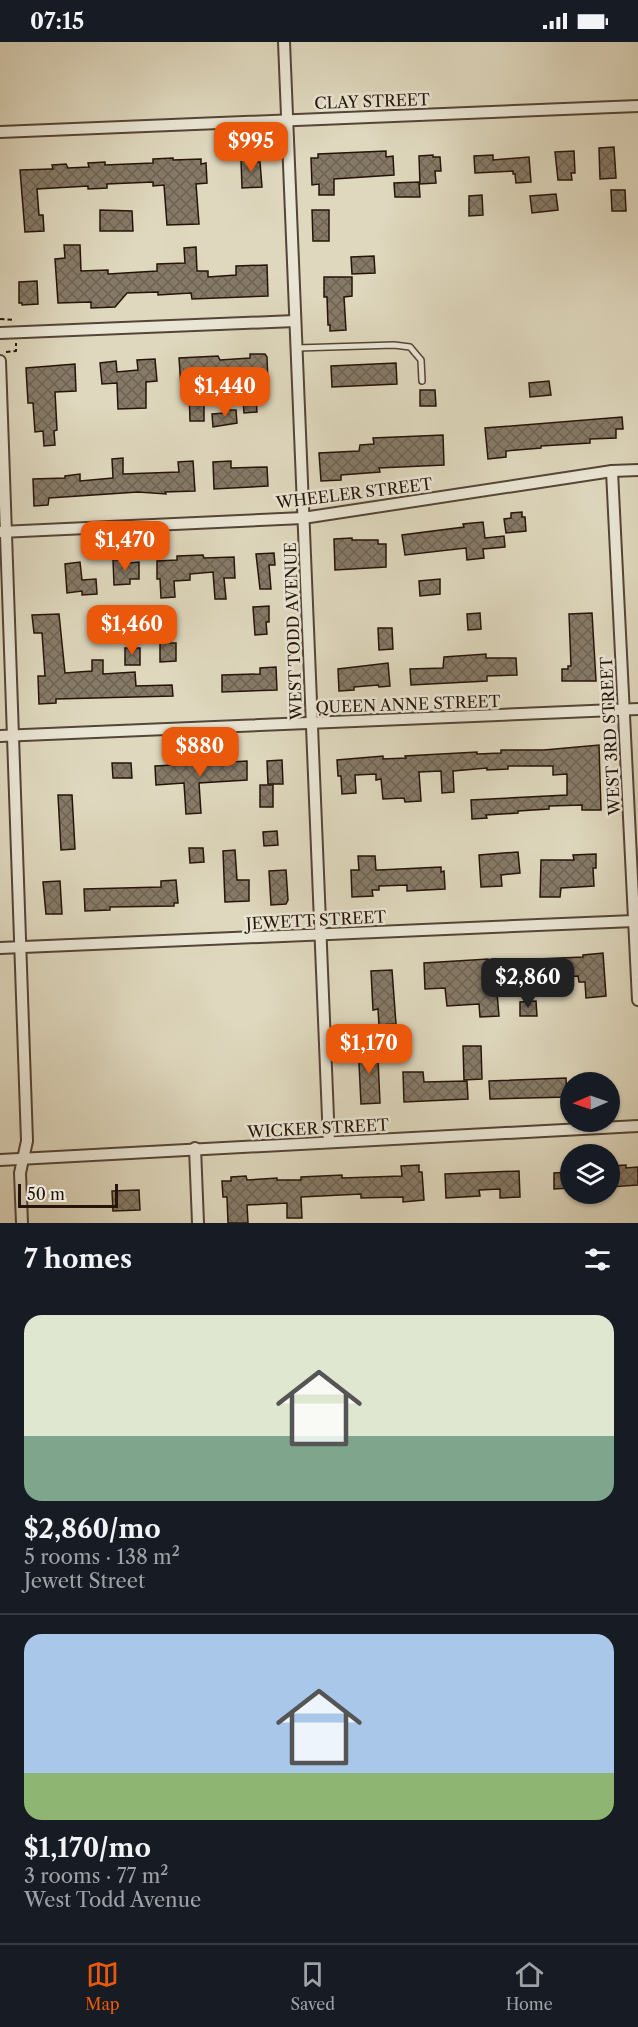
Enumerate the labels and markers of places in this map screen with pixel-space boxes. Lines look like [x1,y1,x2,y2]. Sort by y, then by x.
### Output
pin: $995 [215,122,287,173]
pin: $1,440 [176,367,274,418]
pin: $1,470 [76,521,174,572]
pin: $1,460 [83,605,181,656]
pin: $880 [164,727,236,778]
pin: $2,860 [479,958,577,1009]
pin: $1,170 [320,1024,418,1075]

